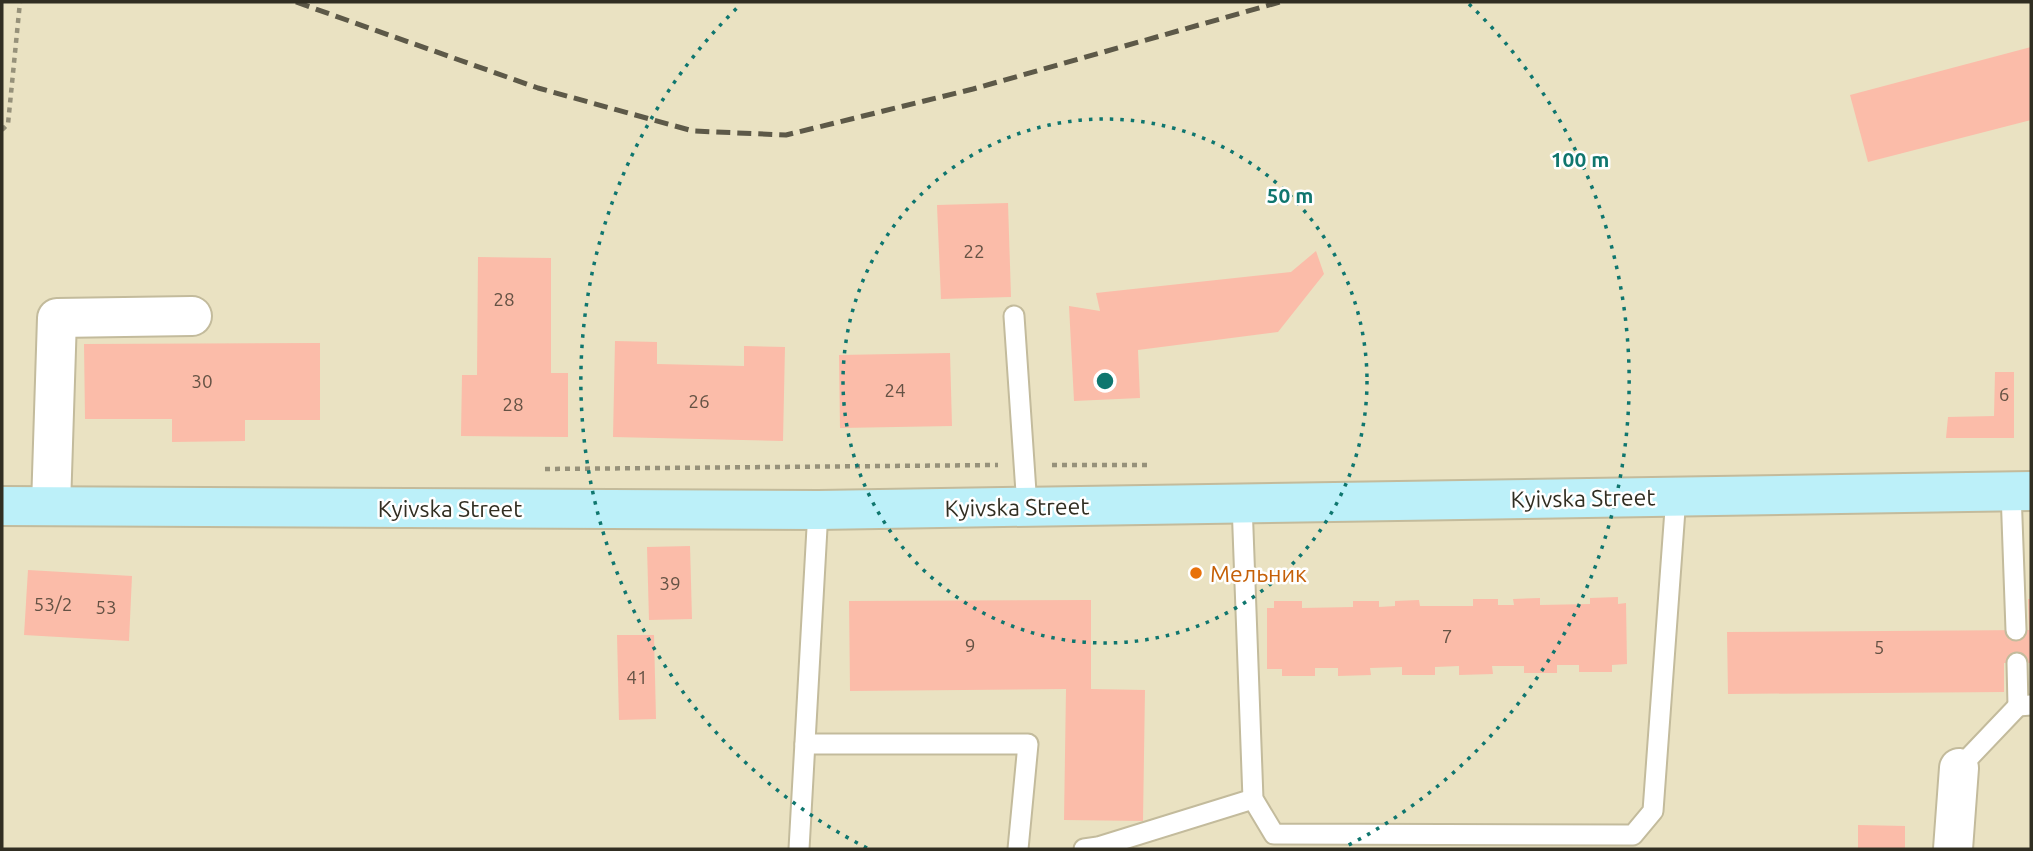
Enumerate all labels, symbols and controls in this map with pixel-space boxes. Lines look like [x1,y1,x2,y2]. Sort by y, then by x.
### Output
text: 100 m [1551,147,1609,171]
text: 50 m [1267,183,1313,207]
house number: 22 [963,240,985,262]
house number: 28 [493,288,515,310]
centre of rings [1093,369,1117,393]
house number: 30 [191,370,213,392]
house number: 24 [884,379,906,401]
house number: 6 [1999,383,2009,405]
house number: 26 [688,390,710,412]
house number: 28 [502,393,524,415]
street label: Kyivska Street [1510,484,1656,512]
street label: Kyivska Street [944,493,1090,521]
street label: Kyivska Street [378,496,522,521]
place label: Мельник [1210,561,1307,586]
marker: Мельник [1188,565,1204,581]
house number: 39 [659,572,681,594]
house number: 53/2 [33,593,73,615]
house number: 53 [95,596,117,618]
house number: 7 [1442,625,1452,647]
house number: 9 [965,634,975,656]
house number: 5 [1874,636,1884,658]
house number: 41 [626,666,648,688]

